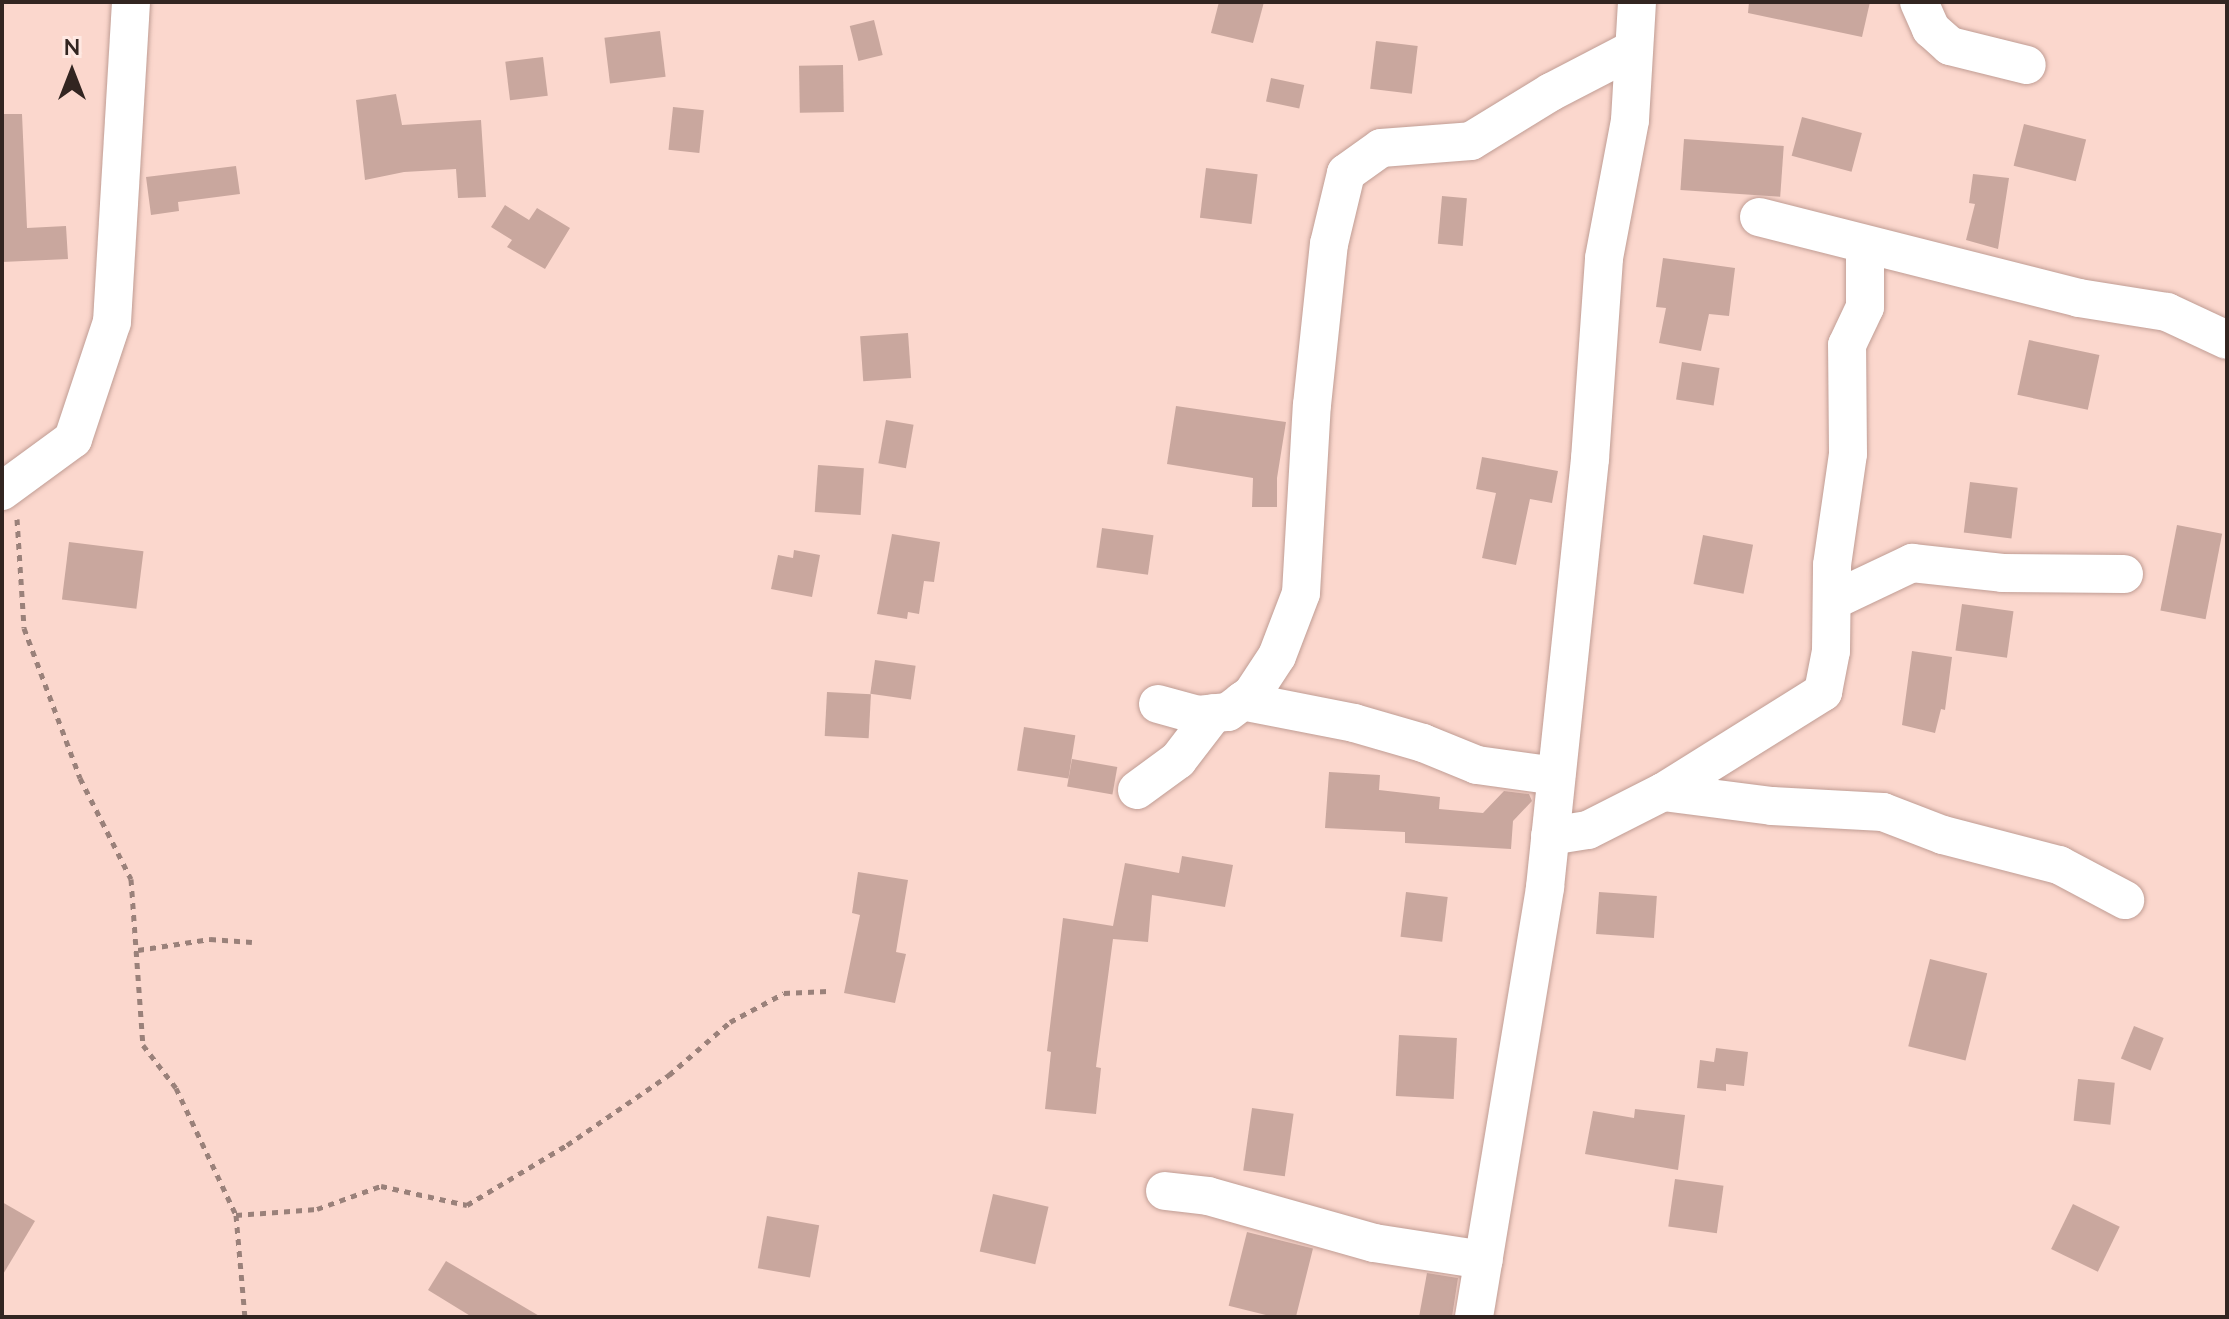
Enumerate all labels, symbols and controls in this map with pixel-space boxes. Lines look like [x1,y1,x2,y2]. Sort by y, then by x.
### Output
north arrow [32,32,112,112]
text: N [64,33,80,63]

